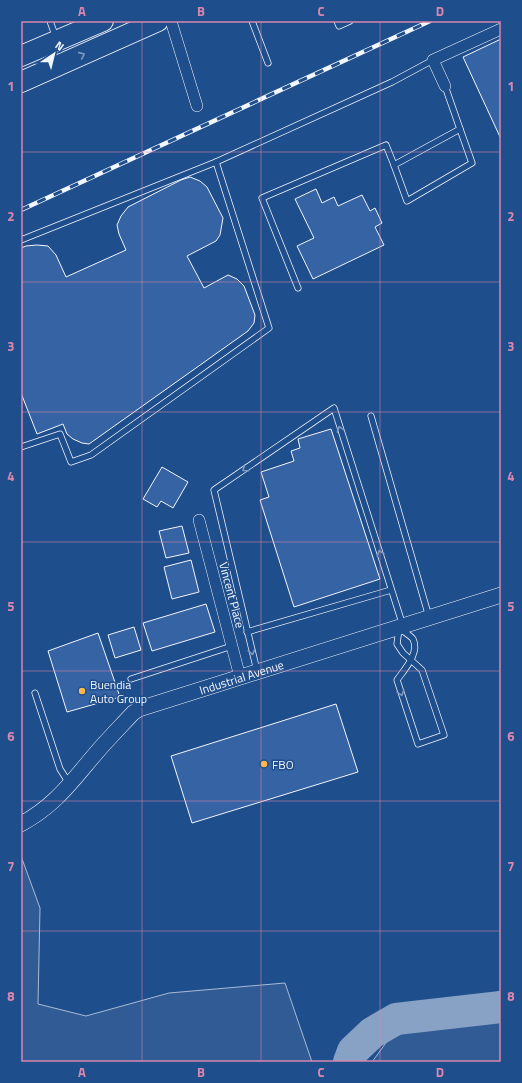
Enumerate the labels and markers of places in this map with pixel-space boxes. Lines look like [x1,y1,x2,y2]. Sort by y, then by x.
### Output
place label: Buendia Auto Group [90,675,147,708]
marker: Buendia Auto Group [77,686,87,696]
place label: FBO [272,755,294,774]
marker: FBO [259,759,269,769]

